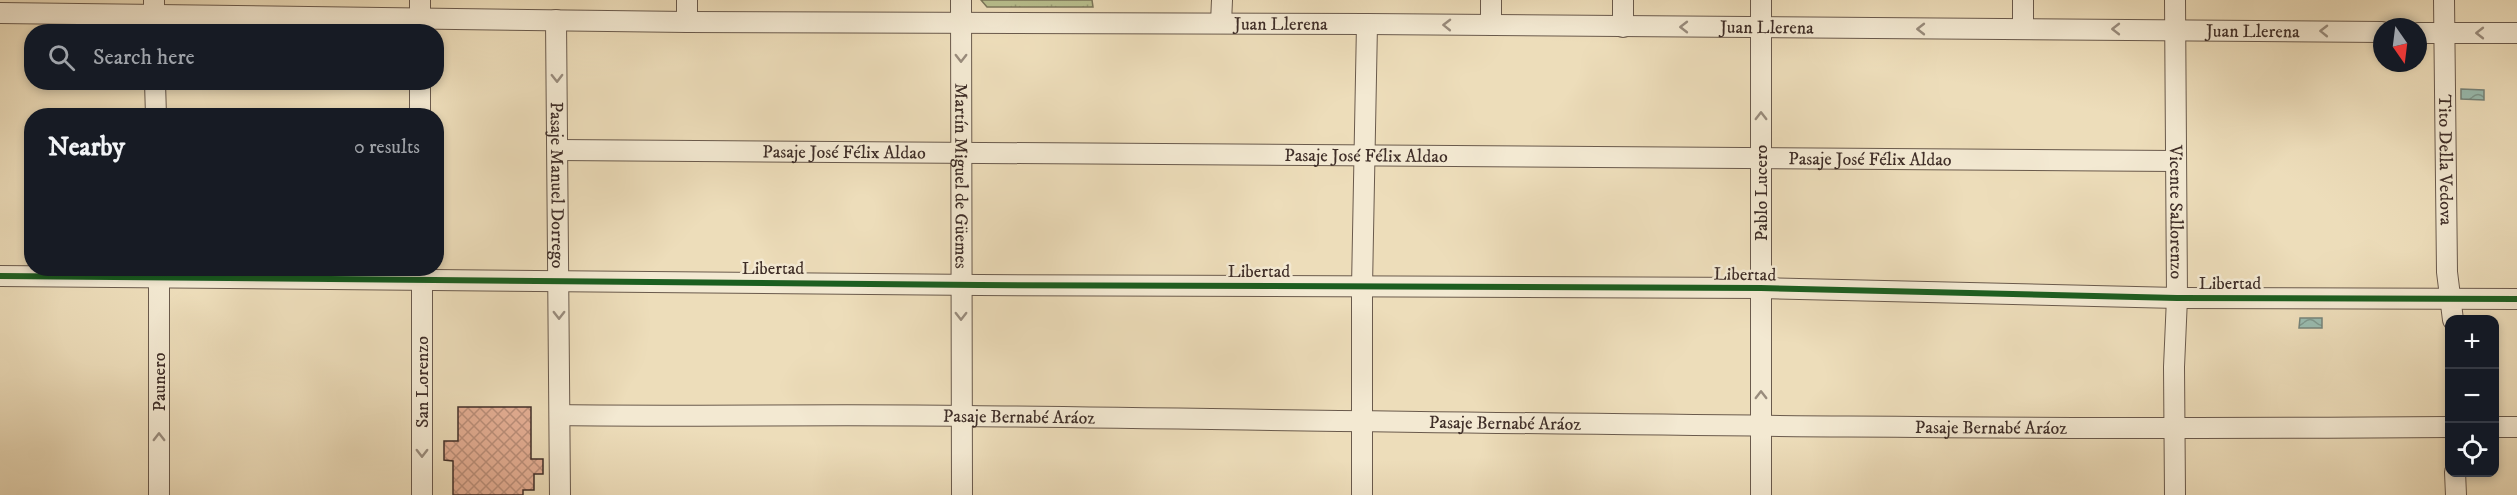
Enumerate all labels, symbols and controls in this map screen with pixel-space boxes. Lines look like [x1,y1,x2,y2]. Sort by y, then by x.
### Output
street label: Juan Llerena [1232,14,1328,36]
street label: Juan Llerena [1718,17,1814,40]
north arrow [2373,18,2427,72]
one-way arrow [1442,19,1451,31]
one-way arrow [1679,21,1688,33]
street label: Juan Llerena [2204,21,2300,43]
one-way arrow [1916,23,1925,35]
one-way arrow [2111,23,2120,35]
search box [24,24,444,90]
one-way arrow [2319,25,2328,37]
one-way arrow [2476,27,2485,39]
icon: search [45,41,78,74]
text: Search here [93,44,195,71]
one-way arrow [955,54,967,63]
one-way arrow [551,74,563,83]
street label: Martín Miguel de Güemes [949,83,972,269]
street label: Tito Della Vedova [2433,94,2456,226]
street label: Pasaje Manuel Dorrego [545,102,568,269]
one-way arrow [1755,111,1767,120]
text: Nearby [48,131,125,164]
text: 0 results [354,135,420,160]
street label: Pasaje José Félix Aldao [762,141,926,165]
street label: Pablo Lucero [1751,144,1773,241]
street label: Vicente Sallorenzo [2164,144,2187,279]
street label: Pasaje José Félix Aldao [1284,145,1448,168]
street label: Pasaje José Félix Aldao [1788,148,1952,171]
street label: Libertad [742,258,804,280]
street label: Libertad [1228,261,1290,283]
street label: Libertad [1713,263,1776,287]
street label: Libertad [2199,273,2261,295]
one-way arrow [553,311,565,320]
one-way arrow [955,312,968,321]
map controls [2445,315,2499,477]
button: + [2445,315,2499,369]
street label: San Lorenzo [412,336,434,428]
street label: Paunero [149,352,171,412]
button: − [2445,369,2499,423]
one-way arrow [1755,390,1767,399]
street label: Pasaje Bernabé Aráoz [943,406,1095,430]
street label: Pasaje Bernabé Aráoz [1429,412,1581,436]
street label: Pasaje Bernabé Aráoz [1915,417,2067,440]
button: locate [2445,423,2499,477]
one-way arrow [153,432,165,441]
one-way arrow [416,448,428,457]

